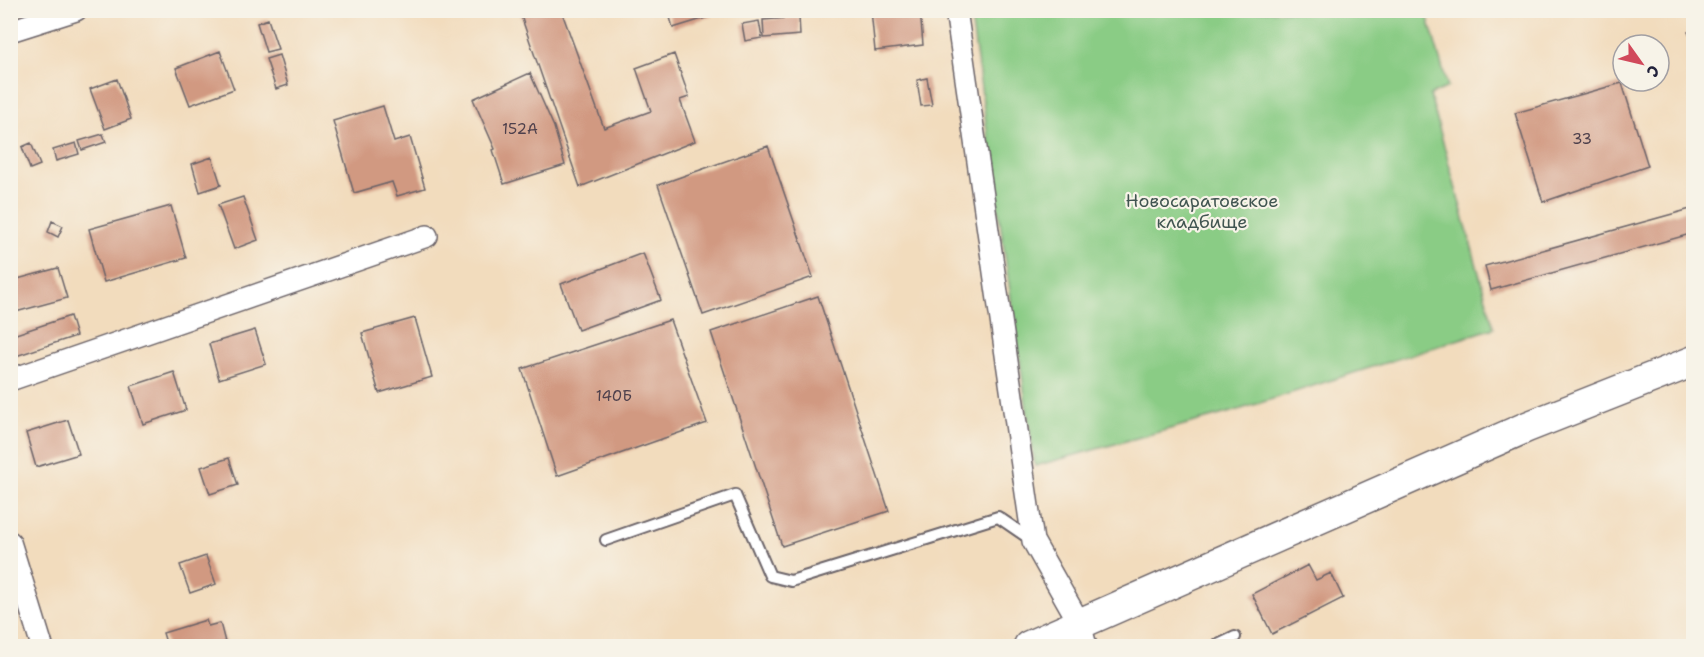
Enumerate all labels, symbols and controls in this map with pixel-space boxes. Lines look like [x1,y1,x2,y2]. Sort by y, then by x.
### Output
north arrow [1611,33,1671,93]
text: С [1641,61,1664,81]
house number: 152А [502,119,538,139]
house number: 33 [1572,129,1592,149]
park label: Новосаратовское кладбище [1125,189,1279,234]
house number: 140Б [596,386,632,406]

